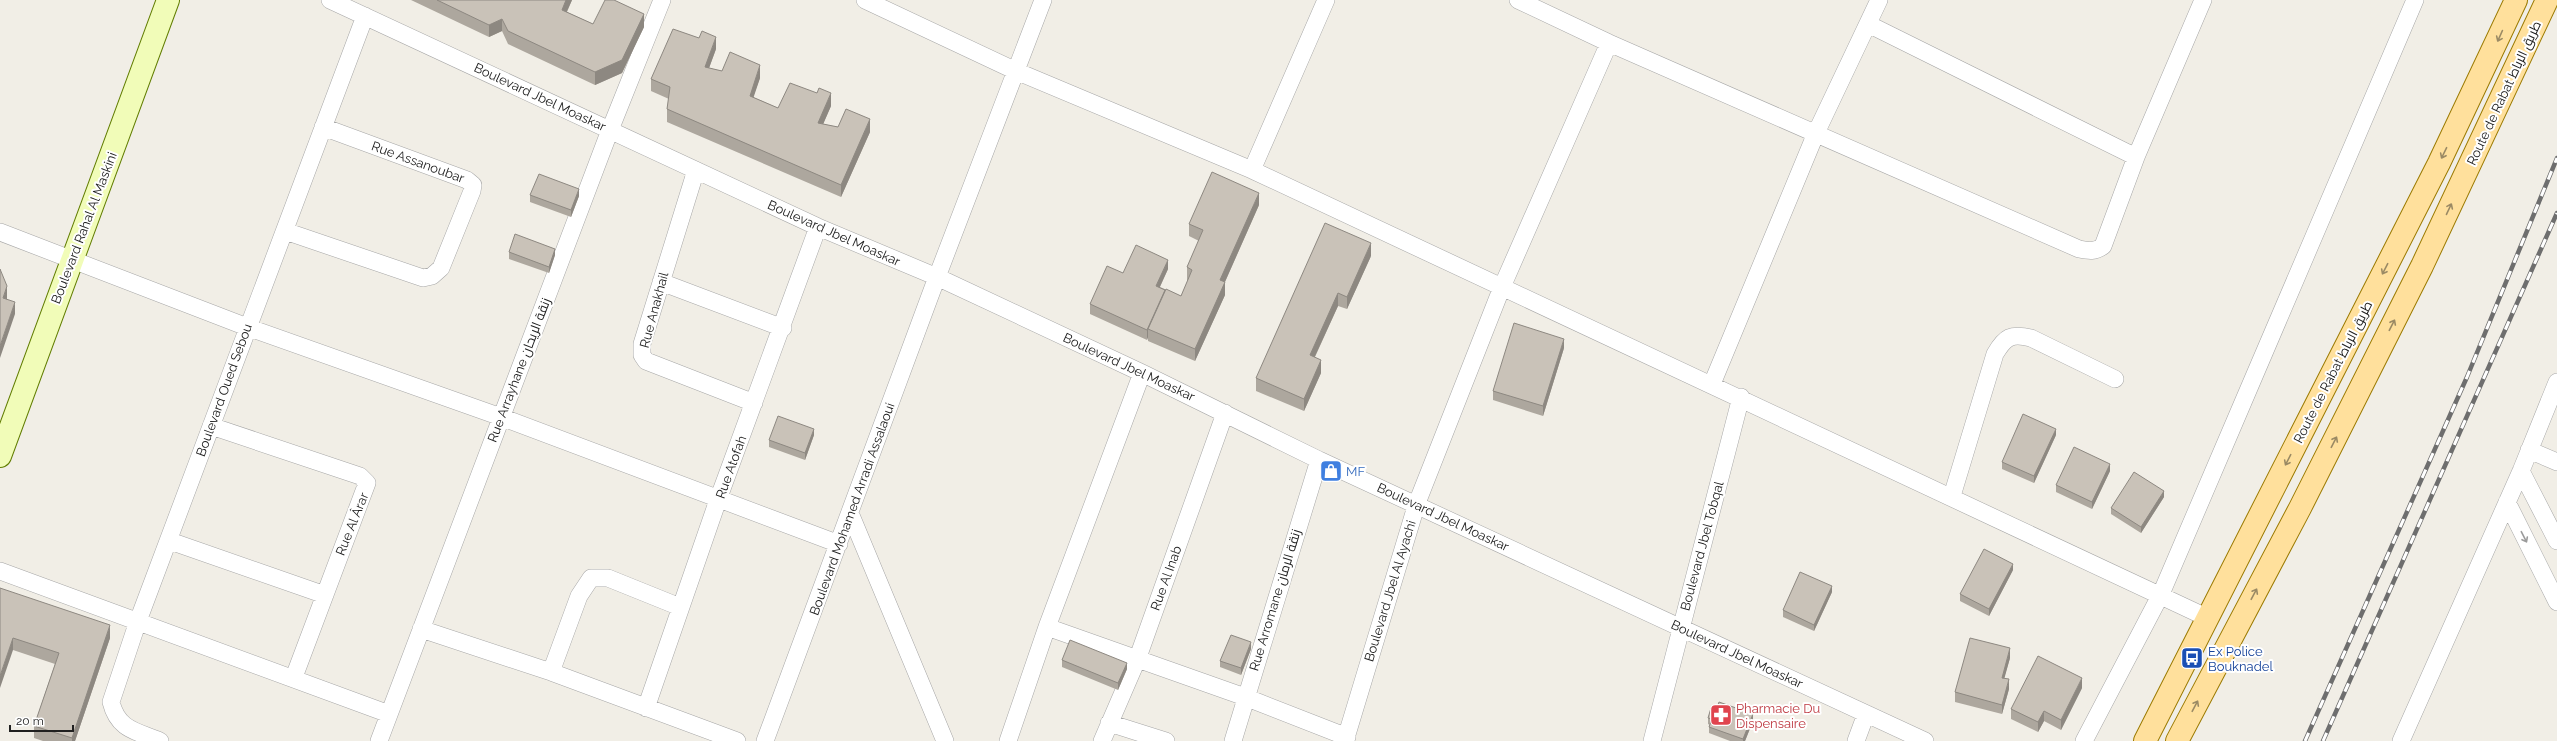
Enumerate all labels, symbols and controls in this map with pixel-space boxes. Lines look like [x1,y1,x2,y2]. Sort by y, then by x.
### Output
street label: Route de Rabat طريق الرباط [2464,19,2544,167]
one-way arrow [2496,29,2503,41]
street label: Boulevard Jbel Moaskar [472,60,609,134]
street label: Rue Assanoubar [370,138,467,186]
one-way arrow [2440,147,2447,159]
street label: Boulevard Rahal Al Maskini [48,150,120,306]
street label: Boulevard Jbel Moaskar [765,197,903,269]
one-way arrow [2446,203,2453,215]
one-way arrow [2381,263,2388,275]
street label: Rue Anakhail [637,270,671,350]
street label: Rue Arrayhane زنقة الريحان [484,296,554,444]
street label: Route de Rabat طريق الرباط [2291,298,2375,446]
one-way arrow [2389,320,2396,332]
street label: Boulevard Oued Sebou [193,322,255,458]
street label: Boulevard Jbel Moaskar [1061,330,1198,404]
street label: Boulevard Mohamed Arradi Assalaoui [806,401,898,617]
street label: Rue Atofah [713,433,749,501]
one-way arrow [2330,436,2338,448]
one-way arrow [2284,454,2292,466]
shop icon: MF [1318,458,1344,484]
place label: MF [1346,464,1365,479]
street label: Boulevard Jbel Tobqal [1678,479,1727,612]
street label: Boulevard Jbel Moaskar [1375,480,1512,554]
street label: Rue Al Ârar [333,490,372,558]
street label: Boulevard Jbel Al Ayachi [1361,519,1419,663]
street label: Rue Arromane زنقة الرمان [1246,527,1304,673]
one-way arrow [2521,531,2528,543]
street label: Rue Al Inab [1147,544,1185,612]
one-way arrow [2251,588,2258,600]
street label: Boulevard Jbel Moaskar [1669,617,1806,691]
place label: Ex Police Bouknadel [2208,644,2273,674]
bus stop icon: Ex Police Bouknadel [2179,645,2205,671]
place label: Pharmacie Du Dispensaire [1736,701,1820,731]
one-way arrow [2192,701,2199,713]
pharmacy icon: Pharmacie Du Dispensaire [1708,702,1734,728]
scale bar [10,707,73,733]
text: 20 m [16,714,44,728]

